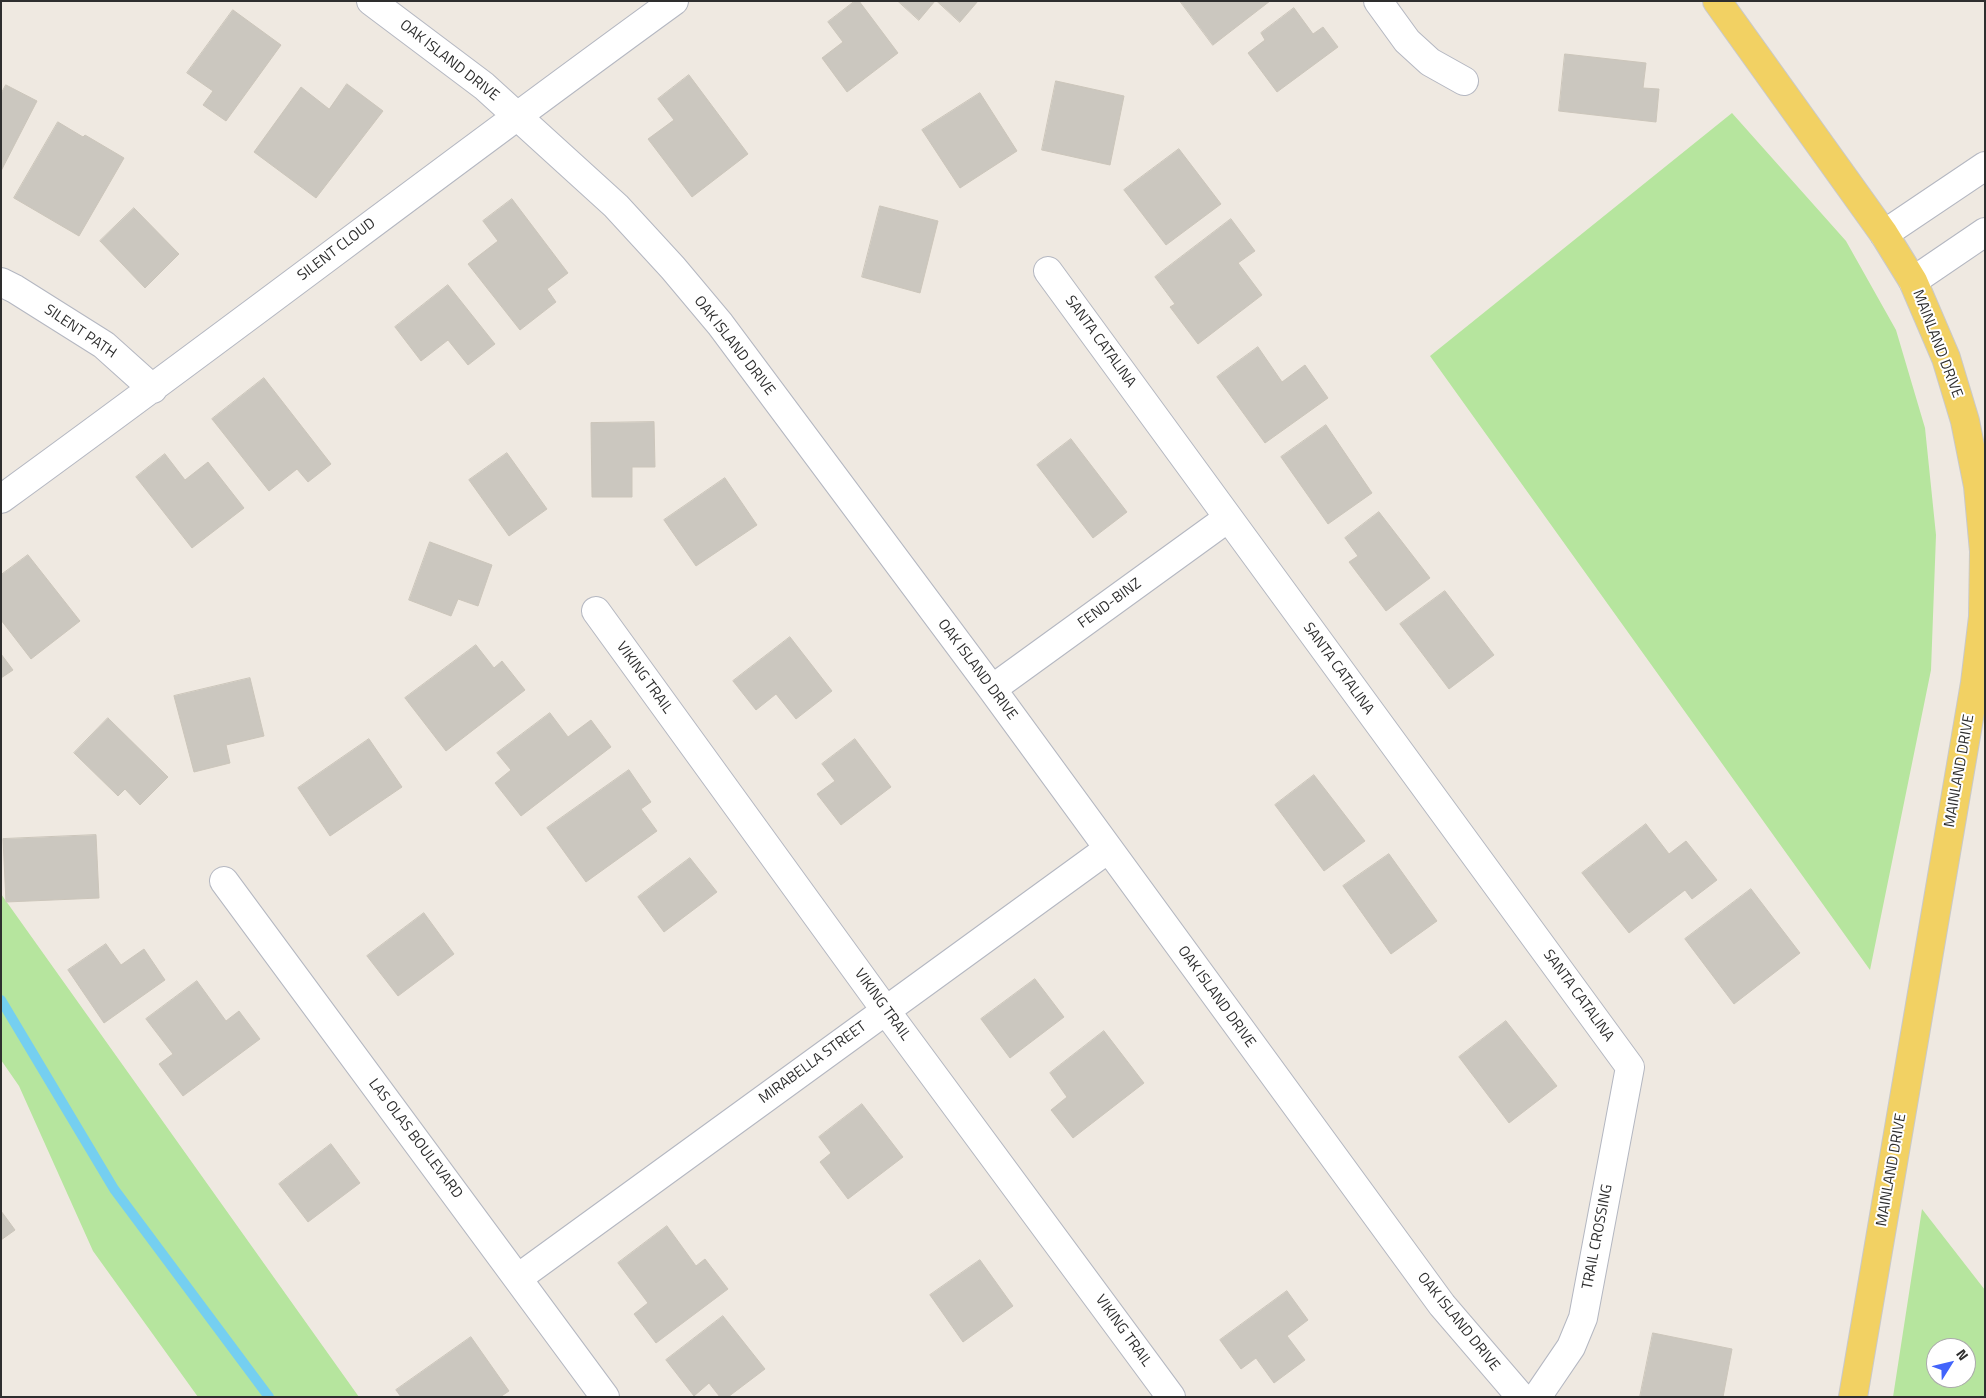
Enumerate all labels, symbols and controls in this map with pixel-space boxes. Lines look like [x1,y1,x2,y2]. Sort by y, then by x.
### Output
street label: OAK ISLAND DRIVE [396,17,502,105]
street label: SILENT CLOUD [294,215,380,285]
street label: MAINLAND DRIVE [1908,287,1966,401]
street label: OAK ISLAND DRIVE [690,293,778,399]
street label: SANTA CATALINA [1061,293,1139,391]
street label: SILENT PATH [40,301,120,363]
street label: FEND-BINZ [1075,575,1145,633]
street label: OAK ISLAND DRIVE [933,616,1021,724]
street label: SANTA CATALINA [1299,620,1377,718]
street label: VIKING TRAIL [612,639,676,717]
street label: MAINLAND DRIVE [1941,713,1979,829]
street label: OAK ISLAND DRIVE [1173,943,1259,1051]
street label: SANTA CATALINA [1539,947,1617,1045]
street label: VIKING TRAIL [850,966,914,1044]
street label: MIRABELLA STREET [756,1018,870,1108]
street label: LAS OLAS BOULEVARD [364,1076,466,1202]
street label: MAINLAND DRIVE [1873,1112,1911,1228]
street label: TRAIL CROSSING [1579,1183,1617,1291]
street label: OAK ISLAND DRIVE [1413,1269,1503,1375]
street label: VIKING TRAIL [1091,1292,1155,1370]
north arrow [1926,1338,1976,1388]
text: N [1951,1344,1974,1365]

